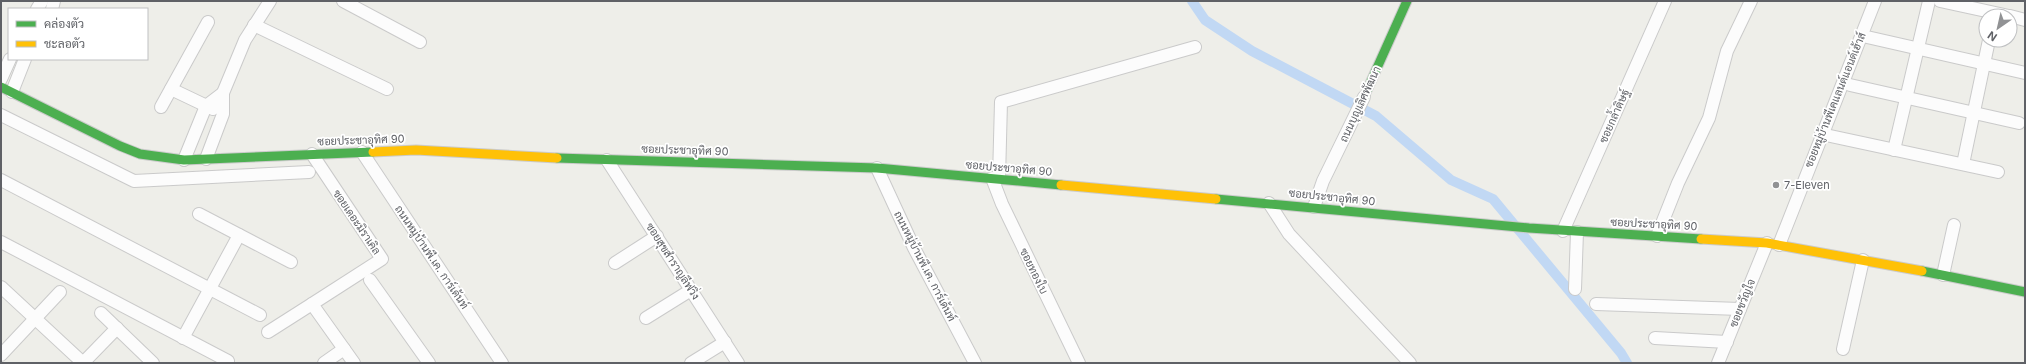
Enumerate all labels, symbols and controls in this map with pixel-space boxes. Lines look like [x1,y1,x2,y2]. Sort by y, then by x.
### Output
legend [8,8,148,60]
north arrow [1978,8,2018,48]
text: คล่องตัว [44,16,84,31]
text: N [1985,28,2000,44]
street label: ซอยหมู่บ้านพีเคแลนด์แอนด์เฮ้าส์ [1800,30,1870,170]
text: ชะลอตัว [44,36,85,51]
street label: ถนนบุญเลิศพัฒนา [1336,64,1386,145]
street label: ซอยกล้ำดิษฐ์ [1592,85,1633,146]
street label: ซอยประชาอุทิศ 90 [317,131,405,151]
street label: ซอยประชาอุทิศ 90 [641,141,729,161]
street label: ซอยประชาอุทิศ 90 [965,157,1053,181]
place label: 7-Eleven [1784,178,1830,192]
marker: 7-Eleven [1771,180,1781,190]
street label: ซอยประชาอุทิศ 90 [1288,185,1376,211]
street label: ซอยเดอะมิราเคิล [330,187,384,257]
street label: ถนนหมู่บ้านพี.เค. การ์เด้นท์ [391,202,473,312]
street label: ถนนหมู่บ้านพี.เค. การ์เด้นท์ [890,208,960,324]
street label: ซอยประชาอุทิศ 90 [1610,215,1698,235]
street label: ซอยสุขสำราญลีฟวิ่ง [641,218,706,303]
street label: ซอยทองใบ [1017,245,1052,296]
street label: ซอยขวัญใจ [1725,276,1758,329]

